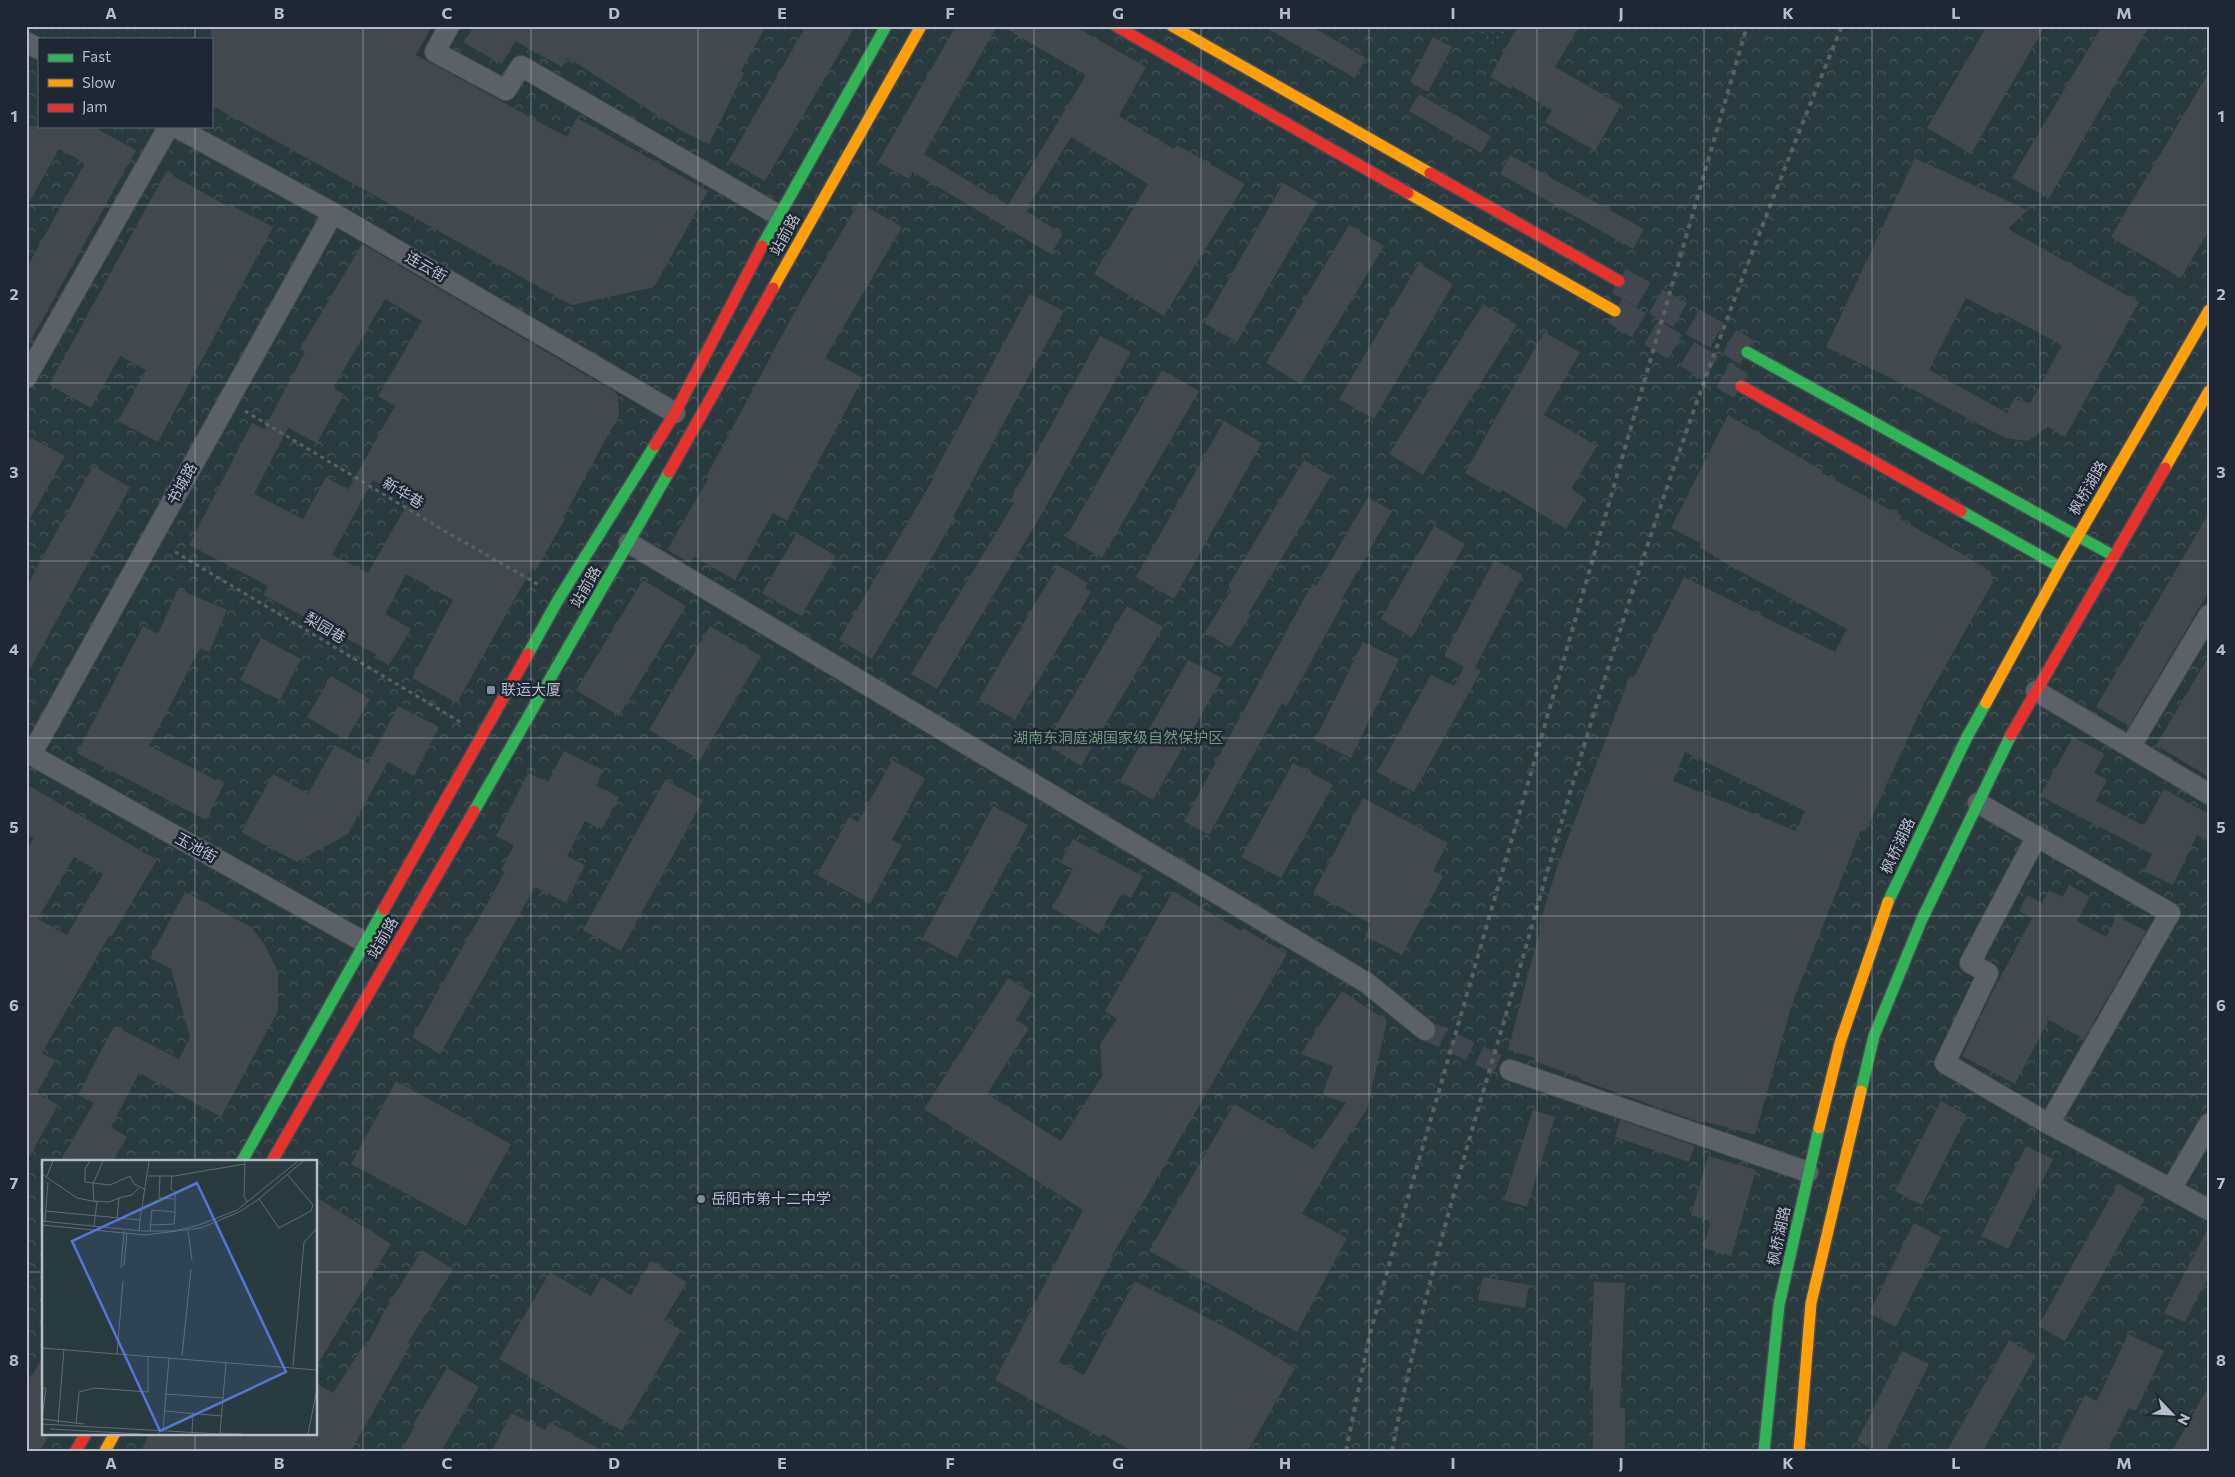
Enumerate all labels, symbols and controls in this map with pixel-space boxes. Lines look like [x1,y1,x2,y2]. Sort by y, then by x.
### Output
text: A [105,3,117,22]
text: B [274,3,285,22]
text: C [442,3,453,22]
text: D [608,3,620,22]
text: E [777,3,787,22]
text: F [945,3,955,22]
text: G [1112,3,1124,22]
text: H [1279,3,1291,22]
text: I [1450,3,1456,22]
text: J [1618,3,1624,22]
text: K [1782,3,1794,22]
text: L [1951,3,1961,22]
text: M [2116,3,2132,22]
legend [38,38,212,128]
text: Fast [82,47,111,65]
text: Slow [82,73,115,91]
text: Jam [82,97,107,115]
text: 1 [10,106,18,125]
text: 1 [2217,106,2225,125]
street label: 站前路 [765,210,803,259]
street label: 连云街 [403,247,450,285]
text: 2 [9,284,19,303]
text: 2 [2216,284,2226,303]
street label: 枫桥湖路 [2064,457,2110,518]
street label: 书城路 [162,459,200,508]
text: 3 [9,462,19,481]
text: 3 [2216,462,2226,481]
street label: 新华巷 [380,473,427,511]
street label: 站前路 [566,563,604,610]
street label: 梨园巷 [302,608,349,646]
text: 4 [9,639,19,658]
text: 4 [2216,639,2226,658]
place label: 联运大厦 [501,680,561,698]
marker: 联运大厦 [485,684,497,696]
park label: 湖南东洞庭湖国家级自然保护区 [1013,728,1223,746]
street label: 枫桥湖路 [1876,815,1918,877]
text: 5 [9,817,19,836]
text: 5 [2216,817,2226,836]
street label: 玉池街 [172,828,221,866]
street label: 站前路 [363,914,401,961]
text: 6 [9,995,19,1014]
text: 6 [2216,995,2226,1014]
inset map [42,1160,318,1434]
text: 7 [10,1173,19,1192]
text: 7 [2217,1173,2226,1192]
place label: 岳阳市第十二中学 [711,1189,831,1207]
marker: 岳阳市第十二中学 [695,1193,707,1205]
street label: 枫桥湖路 [1763,1205,1793,1267]
text: 8 [9,1350,19,1369]
text: 8 [2216,1350,2226,1369]
north arrow [2148,1390,2198,1440]
text: N [2174,1411,2194,1428]
text: A [105,1453,117,1472]
text: B [274,1453,285,1472]
text: C [442,1453,453,1472]
text: D [608,1453,620,1472]
text: E [777,1453,787,1472]
text: F [945,1453,955,1472]
text: G [1112,1453,1124,1472]
text: H [1279,1453,1291,1472]
text: I [1450,1453,1456,1472]
text: J [1618,1453,1624,1472]
text: K [1782,1453,1794,1472]
text: L [1951,1453,1961,1472]
text: M [2116,1453,2132,1472]

